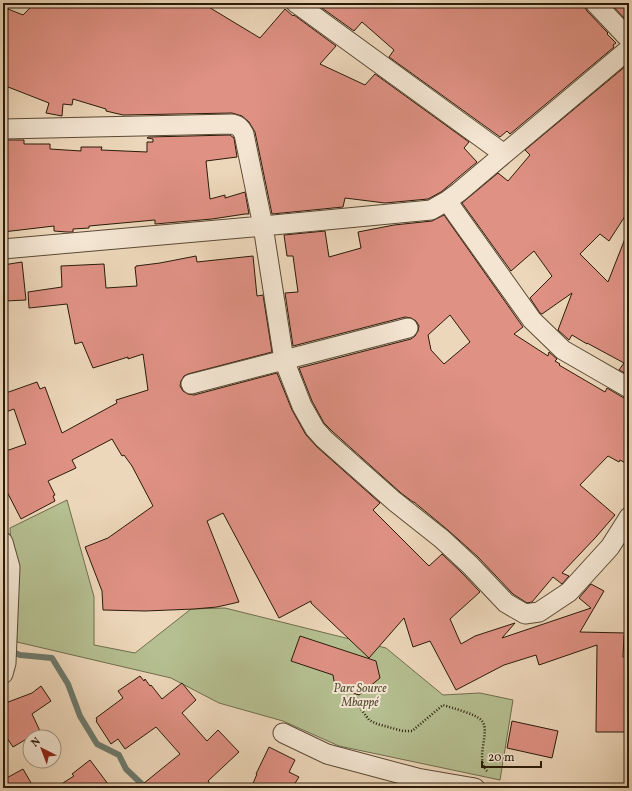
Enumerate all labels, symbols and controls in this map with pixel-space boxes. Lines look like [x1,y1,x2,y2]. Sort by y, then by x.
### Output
park label: Parc Source Mbappé [333,681,387,711]
north arrow [22,729,62,769]
text: N [28,734,44,751]
scale bar [482,743,541,769]
text: 20 m [488,750,515,766]

